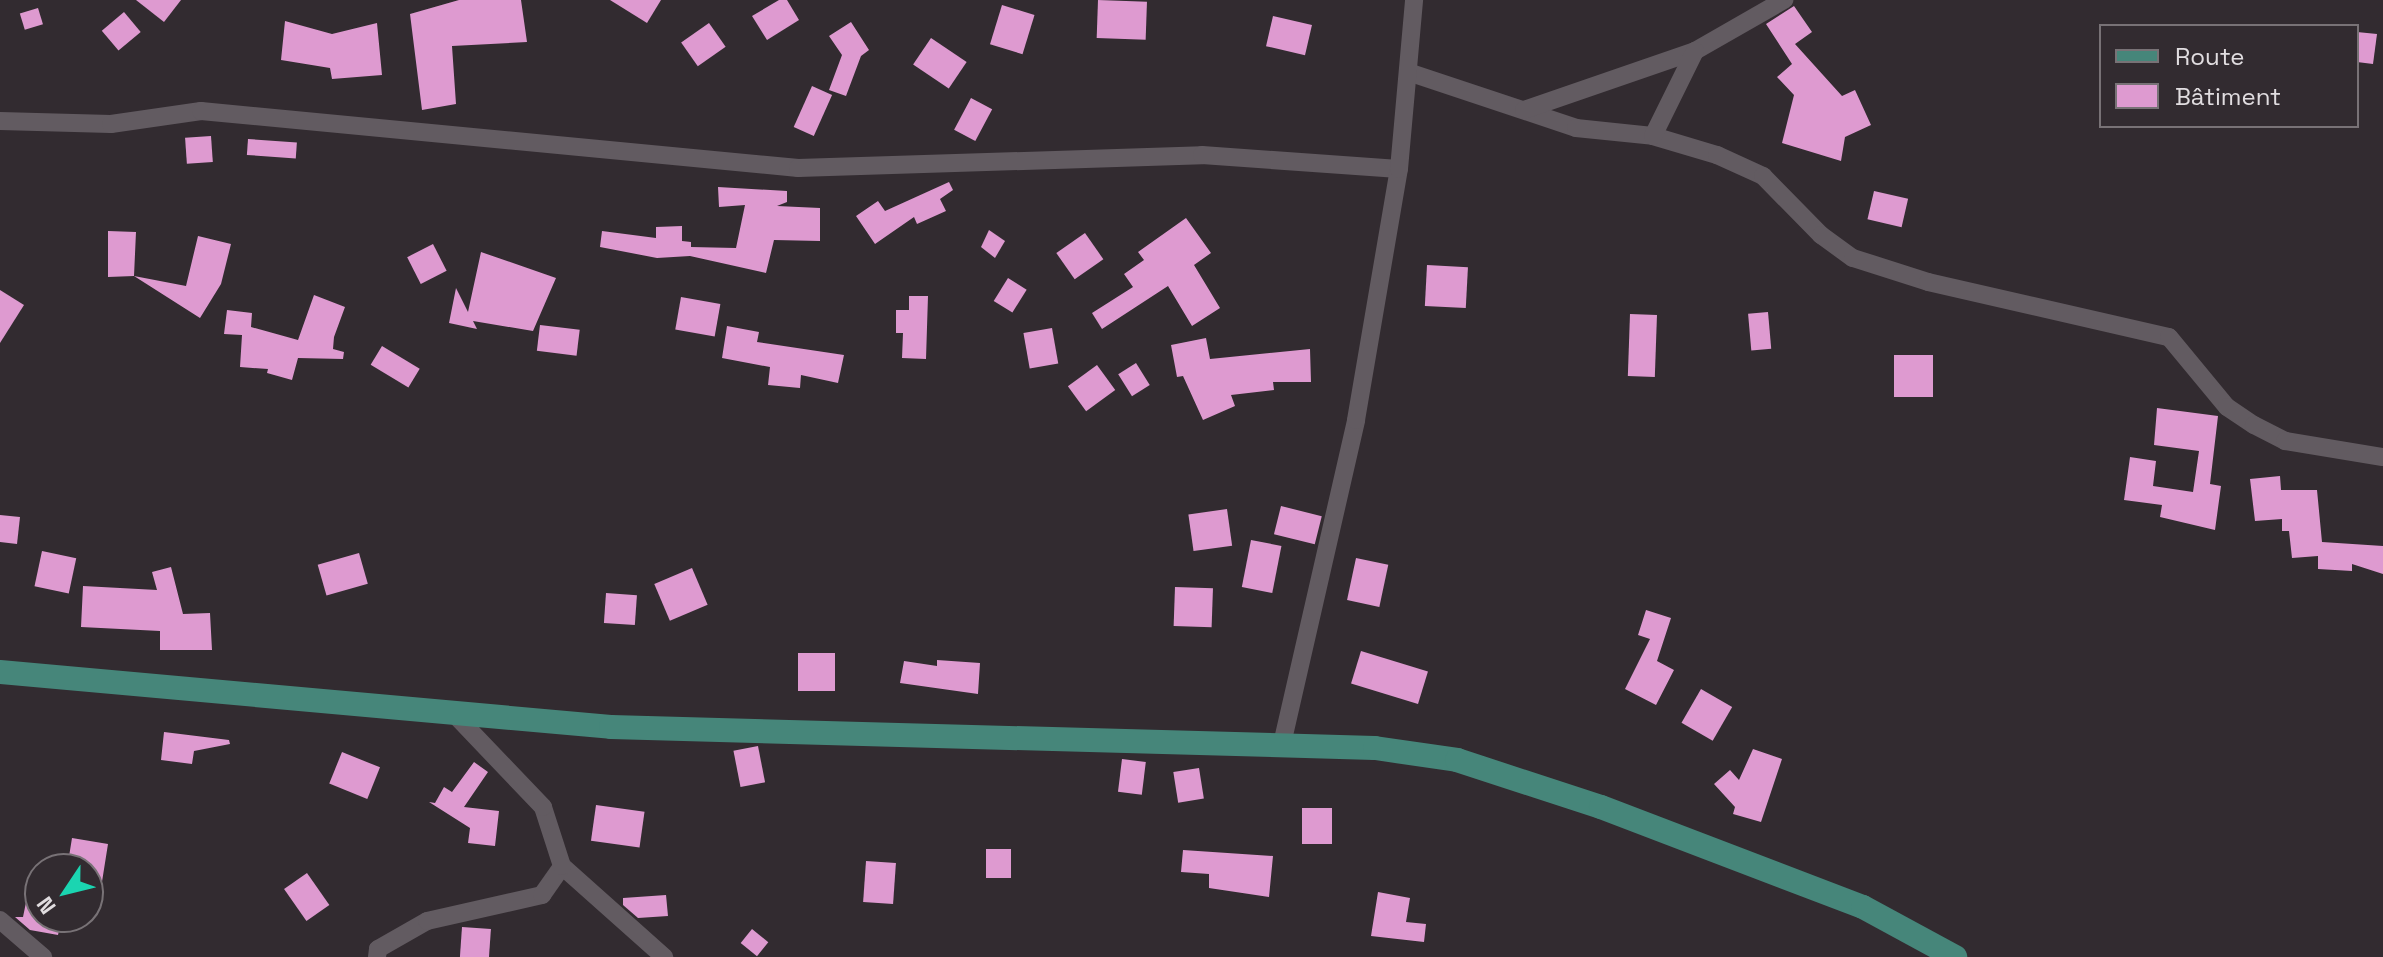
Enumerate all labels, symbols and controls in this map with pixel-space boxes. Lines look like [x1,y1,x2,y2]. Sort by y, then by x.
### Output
legend [2099,24,2359,128]
text: Route [2175,41,2244,72]
text: Bâtiment [2175,81,2281,112]
north arrow [24,853,104,933]
text: N [30,892,62,920]

